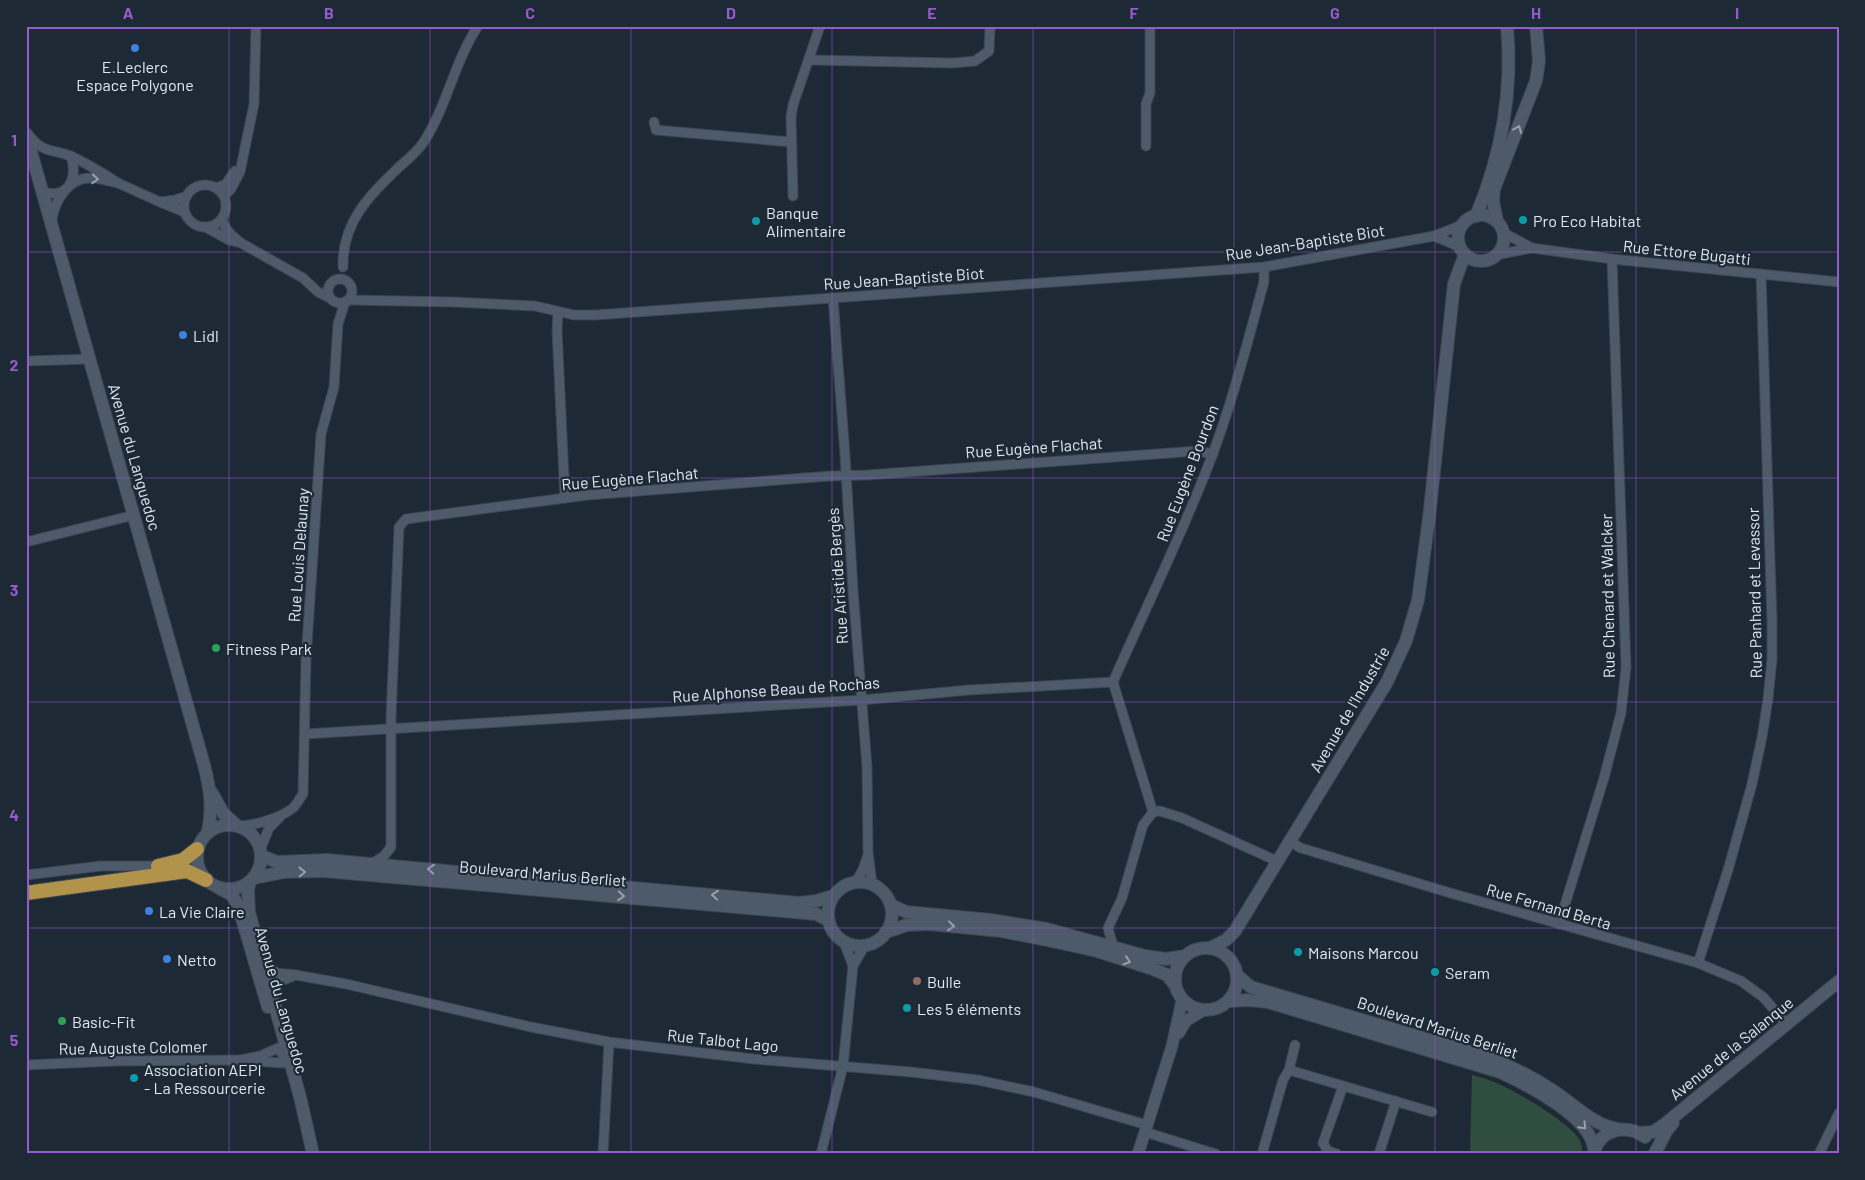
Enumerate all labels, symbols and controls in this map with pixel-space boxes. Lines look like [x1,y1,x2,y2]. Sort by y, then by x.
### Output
text: A [123,3,134,22]
text: B [324,3,334,22]
text: C [525,3,535,22]
text: D [726,3,736,22]
text: E [927,3,937,22]
text: F [1130,3,1139,22]
text: G [1330,3,1340,22]
text: H [1531,3,1541,22]
text: I [1735,3,1739,22]
marker: E.Leclerc Espace Polygone [129,42,141,54]
place label: E.Leclerc Espace Polygone [76,57,194,94]
one-way arrow [1511,125,1522,134]
text: 1 [11,130,17,149]
one-way arrow [91,174,99,185]
place label: Banque Alimentaire [766,203,846,240]
place label: Pro Eco Habitat [1533,211,1641,230]
marker: Pro Eco Habitat [1517,214,1529,226]
marker: Banque Alimentaire [750,215,762,227]
street label: Rue Jean-Baptiste Biot [1224,220,1386,264]
street label: Rue Ettore Bugatti [1622,236,1752,268]
street label: Rue Jean-Baptiste Biot [823,263,985,293]
place label: Lidl [193,326,219,345]
marker: Lidl [177,329,189,341]
text: 2 [10,355,19,374]
street label: Avenue du Languedoc [105,381,165,533]
street label: Rue Eugène Bourdon [1152,402,1222,544]
street label: Rue Eugène Flachat [965,433,1103,461]
street label: Rue Eugène Flachat [561,463,699,493]
street label: Rue Louis Delaunay [284,487,312,623]
street label: Rue Aristide Bergès [823,507,851,645]
street label: Rue Panhard et Levassor [1743,507,1765,679]
street label: Rue Chenard et Walcker [1596,514,1618,678]
text: 3 [10,580,18,599]
place label: Fitness Park [226,639,312,658]
marker: Fitness Park [210,642,222,654]
street label: Avenue de l'Industrie [1305,643,1393,775]
street label: Rue Alphonse Beau de Rochas [672,672,880,706]
text: 4 [9,805,19,824]
street label: Boulevard Marius Berliet [458,856,628,890]
one-way arrow [427,864,435,875]
one-way arrow [298,866,306,877]
street label: Rue Fernand Berta [1484,879,1614,933]
one-way arrow [711,890,719,901]
one-way arrow [617,891,625,902]
place label: La Vie Claire [159,902,245,921]
marker: La Vie Claire [143,905,155,917]
one-way arrow [947,920,955,931]
street label: Avenue du Languedoc [252,924,312,1076]
place label: Maisons Marcou [1308,943,1419,962]
marker: Maisons Marcou [1292,946,1304,958]
place label: Netto [177,950,216,969]
marker: Netto [161,953,173,965]
one-way arrow [1123,955,1131,965]
place label: Seram [1445,963,1490,982]
marker: Seram [1429,966,1441,978]
place label: Bulle [927,972,961,991]
marker: Bulle [911,975,923,987]
street label: Boulevard Marius Berliet [1355,992,1521,1062]
street label: Avenue de la Salanque [1665,992,1797,1104]
place label: Les 5 éléments [917,999,1021,1018]
marker: Les 5 éléments [901,1002,913,1014]
place label: Basic-Fit [72,1012,135,1031]
marker: Basic-Fit [56,1015,68,1027]
street label: Rue Talbot Lago [666,1025,780,1055]
text: 5 [10,1030,19,1049]
street label: Rue Auguste Colomer [58,1036,208,1058]
place label: Association AEPI - La Ressourcerie [144,1060,266,1097]
marker: Association AEPI - La Ressourcerie [128,1072,140,1084]
one-way arrow [1577,1121,1586,1130]

